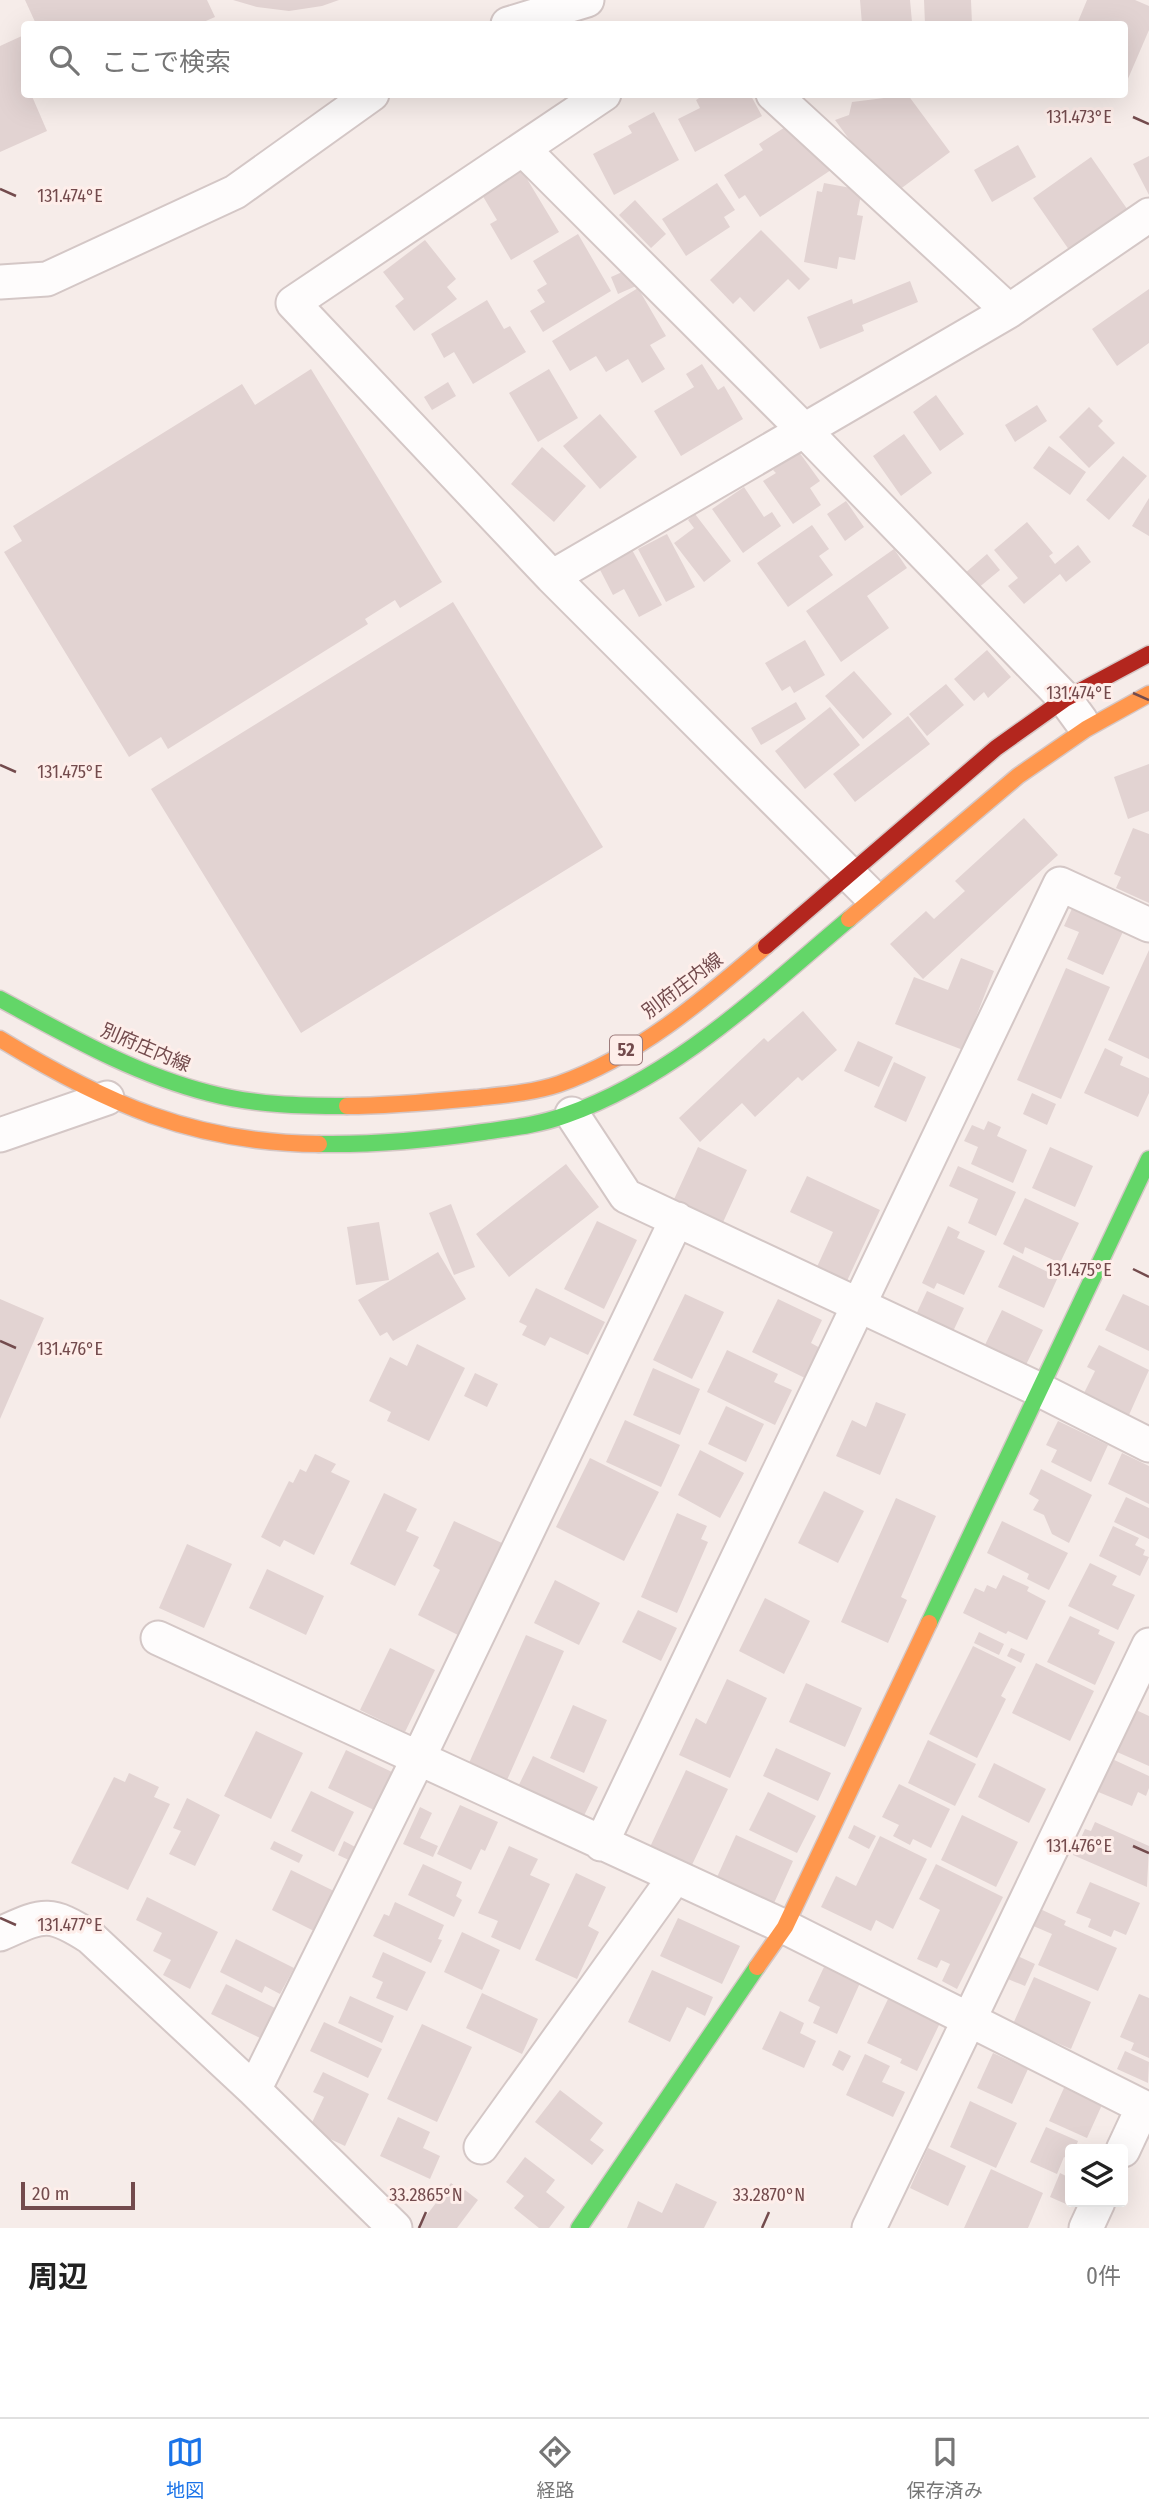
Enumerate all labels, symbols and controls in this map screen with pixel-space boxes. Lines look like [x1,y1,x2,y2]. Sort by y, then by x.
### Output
search box [21,21,1128,98]
icon: search [45,41,83,79]
text: ここで検索 [101,47,231,78]
text: 131.473°E [1046,106,1112,128]
text: 131.474°E [37,185,103,207]
text: 131.474°E [1046,682,1112,704]
text: 131.475°E [37,761,103,783]
street label: 別府庄内線 [637,948,727,1023]
street label: 別府庄内線 [98,1018,194,1077]
road number: 52 [610,1036,642,1064]
text: 131.475°E [1046,1259,1112,1281]
text: 131.476°E [37,1338,103,1360]
text: 131.476°E [1046,1835,1112,1857]
text: 131.477°E [38,1914,103,1936]
map controls [1065,2144,1128,2207]
button: layers [1065,2144,1128,2207]
scale bar [21,2179,135,2211]
text: 20 m [32,2182,69,2205]
text: 33.2865°N [389,2184,463,2206]
text: 33.2870°N [733,2184,805,2206]
text: 周辺 [28,2259,88,2295]
text: 0件 [1086,2262,1121,2290]
tab: 地図 [166,2433,204,2502]
tab: 経路 [536,2433,575,2502]
tab: 保存済み [907,2433,983,2502]

